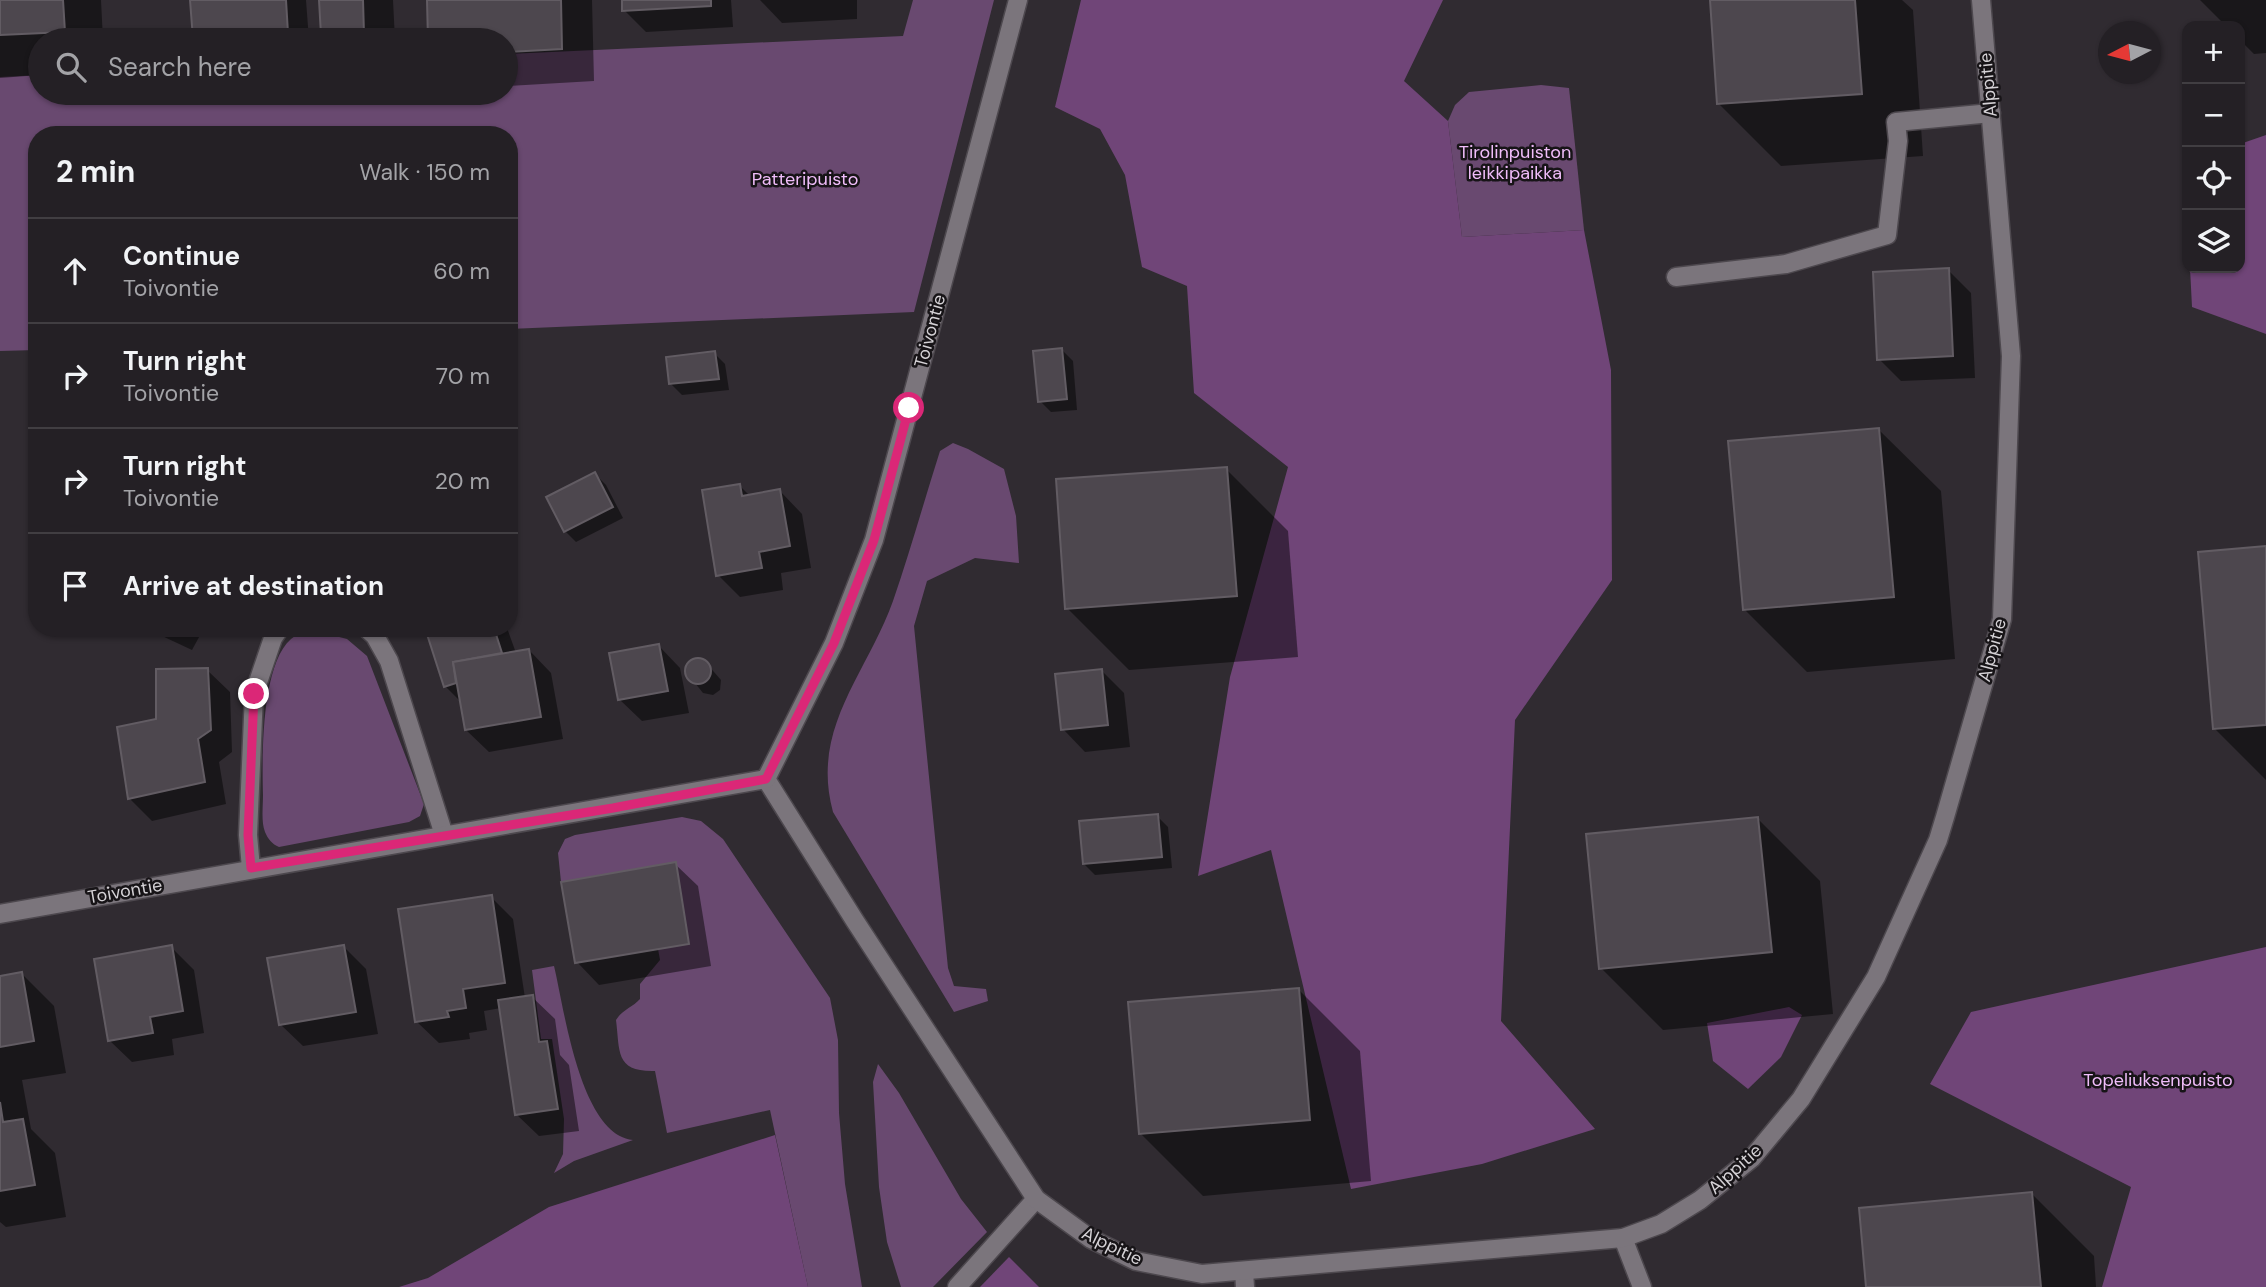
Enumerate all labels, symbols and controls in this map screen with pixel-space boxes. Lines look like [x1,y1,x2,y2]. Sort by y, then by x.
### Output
north arrow [2098,21,2161,84]
map controls [2182,21,2245,273]
button: + [2182,21,2245,84]
search box [28,28,518,105]
icon: search [52,48,90,86]
text: Search here [108,50,251,84]
street label: Alppitie [1973,52,2003,118]
button: − [2182,84,2245,147]
park label: Tirolinpuiston leikkipaikka [1459,140,1571,185]
button: locate [2182,147,2245,210]
text: 2 min [56,152,135,191]
text: Walk · 150 m [359,157,490,187]
park label: Patteripuisto [752,167,858,191]
button: layers [2182,210,2245,273]
text: Continue [123,239,240,273]
icon: ahead [56,252,94,290]
text: 60 m [433,256,490,286]
text: Toivontie [123,273,219,303]
street label: Toivontie [909,292,951,370]
text: Turn right [123,344,247,378]
icon: right [56,357,94,395]
text: 70 m [436,361,490,391]
text: Toivontie [123,378,219,408]
route start [893,392,924,423]
text: Turn right [123,449,247,483]
icon: right [56,462,94,500]
text: 20 m [435,466,490,496]
text: Toivontie [123,483,219,513]
icon: arrive [56,567,94,605]
text: Arrive at destination [123,569,384,603]
street label: Alppitie [1972,616,2012,684]
route end [238,678,269,709]
street label: Toivontie [86,873,164,909]
park label: Topeliuksenpuisto [2083,1068,2233,1092]
street label: Alppitie [1703,1139,1767,1199]
street label: Alppitie [1078,1221,1146,1271]

